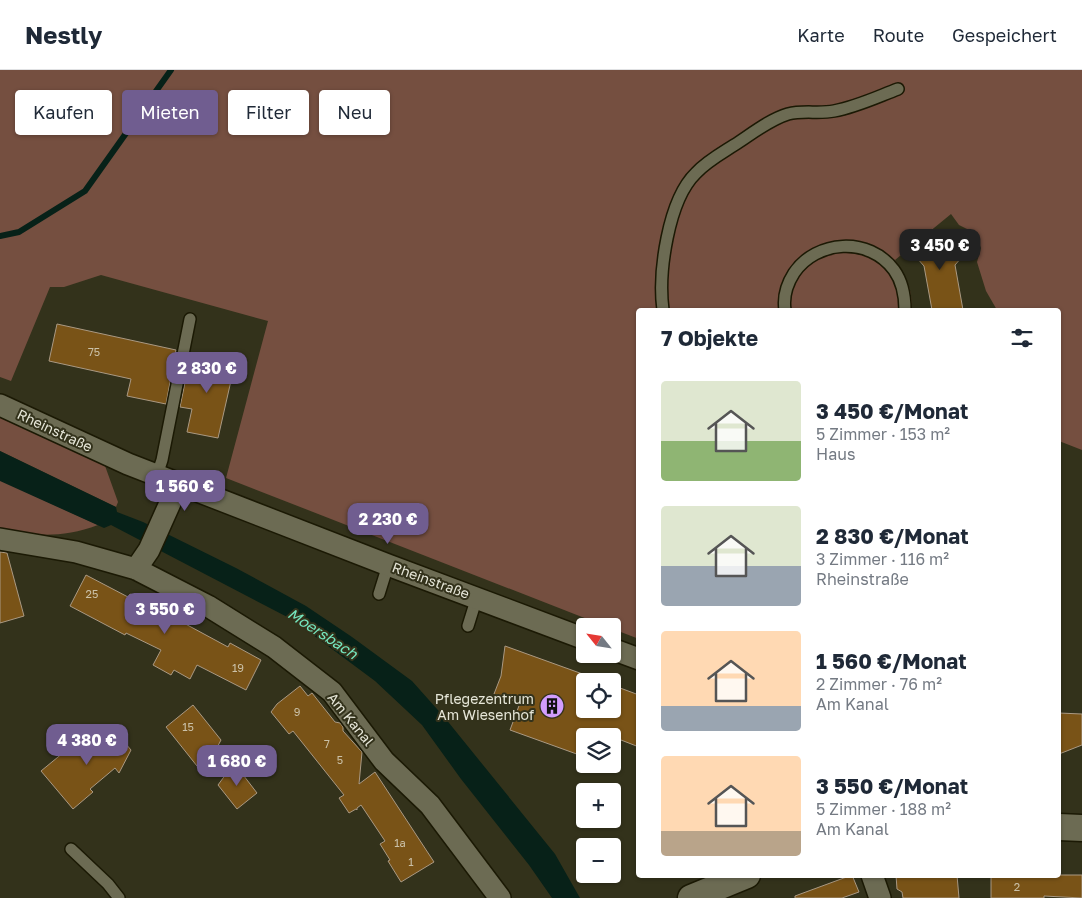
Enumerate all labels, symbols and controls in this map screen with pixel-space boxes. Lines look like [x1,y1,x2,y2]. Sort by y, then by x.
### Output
text: Nestly [25,20,102,49]
text: Karte [797,24,845,46]
text: Route [873,24,924,46]
text: Gespeichert [952,24,1057,46]
chip: Kaufen [15,90,112,135]
chip: Mieten [122,90,218,135]
chip: Filter [228,90,309,135]
chip: Neu [319,90,390,135]
pin: 3 450 € [894,228,986,271]
text: 3 450 € [910,235,970,255]
icon: filters [1008,324,1036,352]
text: 7 Objekte [661,325,758,351]
house number: 75 [88,345,100,358]
pin: 2 830 € [161,352,253,394]
text: 2 830 € [177,358,237,378]
text: 3 450 €/Monat [816,398,968,424]
icon: home [701,401,761,461]
street label: Rheinstraße [15,405,95,455]
text: 5 Zimmer · 153 m² [816,424,950,444]
text: Haus [816,444,855,464]
pin: 1 560 € [139,470,231,512]
text: 1 560 € [156,476,214,496]
pin: 2 230 € [342,502,434,545]
text: 2 230 € [359,509,417,529]
text: 2 830 €/Monat [816,523,969,549]
icon: home [701,526,761,586]
text: 3 Zimmer · 116 m² [816,549,949,569]
street label: Rheinstraße [390,558,472,602]
text: Rheinstraße [816,569,909,589]
house number: 25 [86,587,98,600]
pin: 3 550 € [119,592,211,635]
text: 3 550 € [136,599,194,619]
water label: Moersbach [285,604,362,663]
north arrow [576,618,621,662]
map controls [576,618,621,883]
text: 1 560 €/Monat [816,648,967,674]
icon: home [701,651,761,711]
house number: 19 [232,661,244,674]
button: locate [576,673,621,718]
text: 2 Zimmer · 76 m² [816,674,942,694]
street label: Am Kanal [324,689,378,749]
place label: Pflegezentrum Am Wiesenhof [435,690,534,723]
building icon: Pflegezentrum Am Wiesenhof [539,693,565,719]
text: Am Kanal [816,694,889,714]
house number: 9 [294,705,300,718]
house number: 15 [182,720,194,733]
pin: 4 380 € [41,724,133,766]
button: layers [576,728,621,773]
text: 4 380 € [57,730,117,750]
house number: 7 [324,737,330,750]
pin: 1 680 € [191,744,283,787]
text: 1 680 € [208,751,266,771]
house number: 5 [337,753,343,766]
text: 3 550 €/Monat [816,773,968,799]
icon: home [701,776,761,836]
button: + [576,783,621,828]
text: 5 Zimmer · 188 m² [816,799,951,819]
text: Am Kanal [816,819,889,839]
house number: 1a [394,836,406,849]
button: − [576,838,621,883]
house number: 1 [408,855,414,868]
house number: 2 [1014,880,1020,893]

